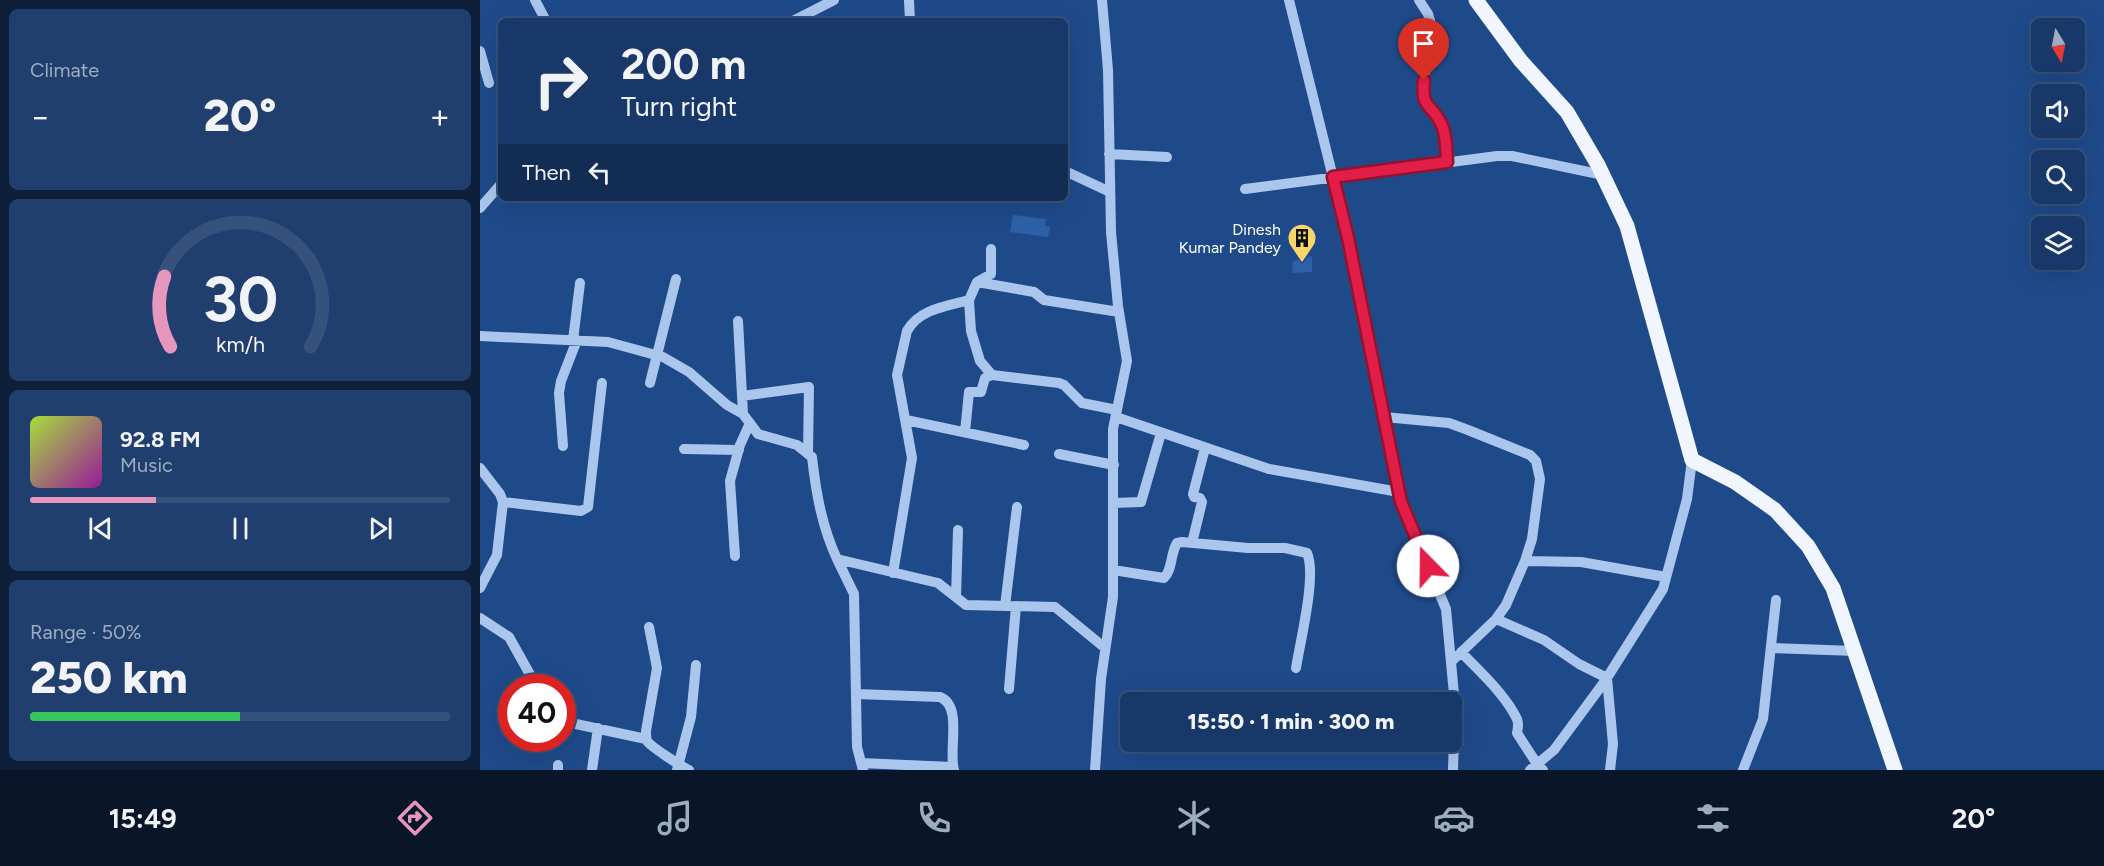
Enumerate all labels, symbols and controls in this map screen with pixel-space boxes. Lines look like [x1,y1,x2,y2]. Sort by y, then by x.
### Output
pin [1398,18,1449,80]
north arrow [2031,18,2085,72]
map controls [2031,18,2085,270]
icon: arrive [1407,27,1440,60]
text: 200 m [621,39,746,90]
icon: right [522,42,600,120]
text: Climate [30,58,99,82]
button: sound [2031,84,2085,138]
text: 20° [203,88,277,142]
text: Turn right [621,90,737,123]
text: − [30,97,51,136]
text: + [429,97,450,136]
button: search [2031,150,2085,204]
icon: left [583,156,616,189]
text: Then [522,159,571,186]
button: layers [2031,216,2085,270]
place label: Dinesh Kumar Pandey [1179,220,1282,257]
building icon: Dinesh Kumar Pandey [1286,222,1318,264]
text: 30 [202,262,278,337]
text: km/h [216,332,264,357]
text: 92.8 FM [120,426,201,453]
text: Music [120,453,173,477]
icon: previous [84,512,117,545]
icon: pause [224,512,257,545]
icon: next [364,512,397,545]
position arrow [1396,534,1460,598]
text: Range · 50% [30,620,142,644]
text: 250 km [30,650,188,704]
speed limit sign: 40 [498,674,576,752]
text: 15:50 · 1 min · 300 m [1188,708,1394,735]
icon: directions [394,797,436,839]
icon: music [654,797,696,839]
icon: phone [913,797,955,839]
icon: climate [1173,797,1215,839]
icon: car [1433,797,1475,839]
icon: filters [1692,797,1734,839]
text: 15:49 [109,802,177,835]
text: 20° [1952,802,1995,835]

